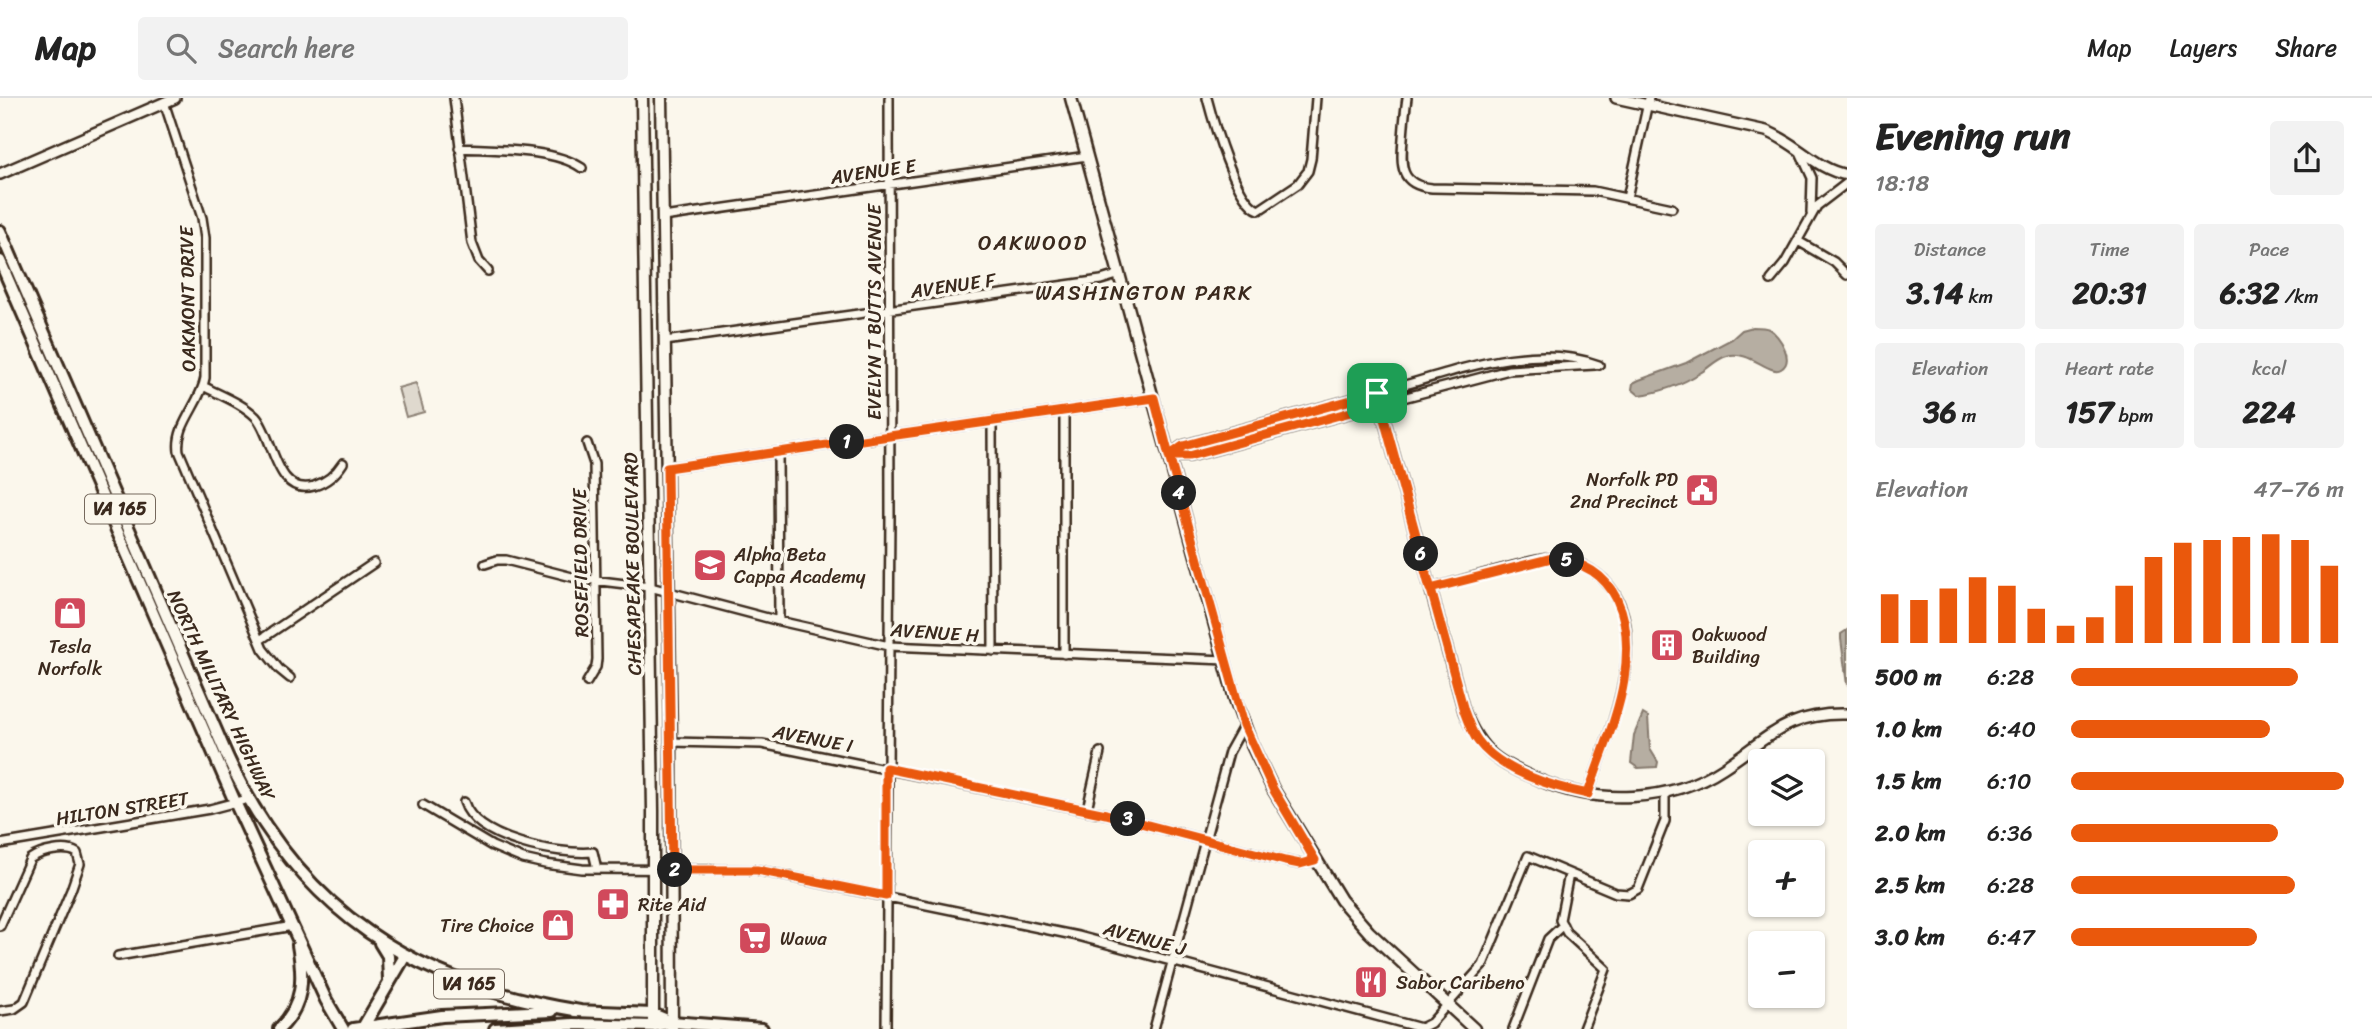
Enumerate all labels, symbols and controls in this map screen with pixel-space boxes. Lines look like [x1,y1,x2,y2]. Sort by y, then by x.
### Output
search box [138,17,628,80]
text: Map [35,19,96,77]
text: Search here [218,25,355,71]
text: Map [2087,27,2132,69]
text: Layers [2170,27,2237,69]
text: Share [2275,27,2337,69]
icon: search [162,29,200,67]
text: Evening run [1875,103,2071,170]
button: share [2270,121,2344,195]
street label: AVENUE E [827,149,919,194]
text: 18:18 [1875,163,1929,204]
street label: EVELYN T BUTTS AVENUE [858,203,891,420]
street label: OAKMONT DRIVE [170,224,205,372]
district label: OAKWOOD [978,224,1088,262]
text: Distance [1914,233,1986,266]
text: Time [2089,233,2130,266]
text: Pace [2249,233,2289,266]
street label: AVENUE F [907,263,999,308]
text: 3.14 [1906,266,1964,320]
text: 20:31 [2072,266,2147,320]
text: 6:32 [2220,266,2280,320]
district label: WASHINGTON PARK [1035,274,1253,312]
text: km [1964,280,1993,313]
text: /km [2280,280,2319,313]
text: Elevation [1911,352,1988,385]
text: Heart rate [2065,352,2154,385]
text: kcal [2252,352,2286,385]
pin [1347,363,1407,423]
icon: arrive [1358,374,1396,412]
text: 36 [1923,385,1957,439]
text: 157 [2065,385,2114,439]
text: 224 [2242,385,2296,439]
text: m [1957,399,1976,432]
text: bpm [2114,399,2154,432]
pin: 1 [830,424,864,460]
text: 1 [842,425,851,458]
street label: CHESAPEAKE BOULEVARD [614,452,651,676]
place label: Norfolk PD 2nd Precinct [1570,463,1679,518]
text: Elevation [1875,469,1968,510]
text: 47–76 m [2254,469,2344,510]
public building icon: Norfolk PD 2nd Precinct [1683,471,1721,509]
pin: 4 [1162,476,1196,510]
text: 4 [1173,476,1184,509]
street label: ROSEFIELD DRIVE [563,487,598,638]
road number: VA 165 [85,494,155,524]
pin: 6 [1404,536,1438,572]
text: 6 [1415,537,1426,570]
place label: Alpha Beta Cappa Academy [733,538,866,593]
pin: 5 [1550,542,1584,578]
text: 5 [1561,543,1572,576]
school or university icon: Alpha Beta Cappa Academy [691,546,729,584]
street label: NORTH MILITARY HIGHWAY [158,584,286,808]
shop icon: Tesla Norfolk [51,594,89,632]
street label: AVENUE H [889,613,980,652]
place label: Oakwood Building [1692,618,1768,673]
building icon: Oakwood Building [1648,626,1686,664]
place label: Tesla Norfolk [38,630,103,685]
text: 500 m [1875,657,1942,698]
text: 6:28 [1987,657,2034,698]
text: 1.0 km [1875,709,1942,750]
text: 6:40 [1987,709,2036,750]
street label: AVENUE I [769,714,856,762]
map controls [1748,749,1825,1008]
button: layers [1748,749,1825,826]
text: 1.5 km [1875,761,1942,802]
text: 6:10 [1987,761,2031,802]
street label: HILTON STREET [53,782,192,835]
pin: 3 [1110,802,1146,836]
text: 3 [1122,802,1133,835]
text: 2.0 km [1875,813,1946,854]
text: 6:36 [1987,813,2033,854]
button: + [1748,840,1825,917]
pin: 2 [658,852,692,888]
text: 2 [669,853,680,886]
text: 2.5 km [1875,865,1945,906]
text: 6:28 [1987,865,2034,906]
pharmacy icon: Rite Aid [594,885,632,923]
place label: Rite Aid [638,888,706,921]
shop icon: Tire Choice [539,906,577,944]
place label: Tire Choice [440,909,534,942]
street label: AVENUE J [1099,911,1191,966]
text: 3.0 km [1875,917,1945,958]
text: 6:47 [1987,917,2035,958]
supermarket icon: Wawa [736,919,774,957]
place label: Wawa [780,922,827,955]
button: − [1748,931,1825,1008]
restaurant icon: Sabor Caribeno [1352,963,1390,1001]
place label: Sabor Caribeno [1396,966,1525,999]
road number: VA 165 [434,970,504,998]

